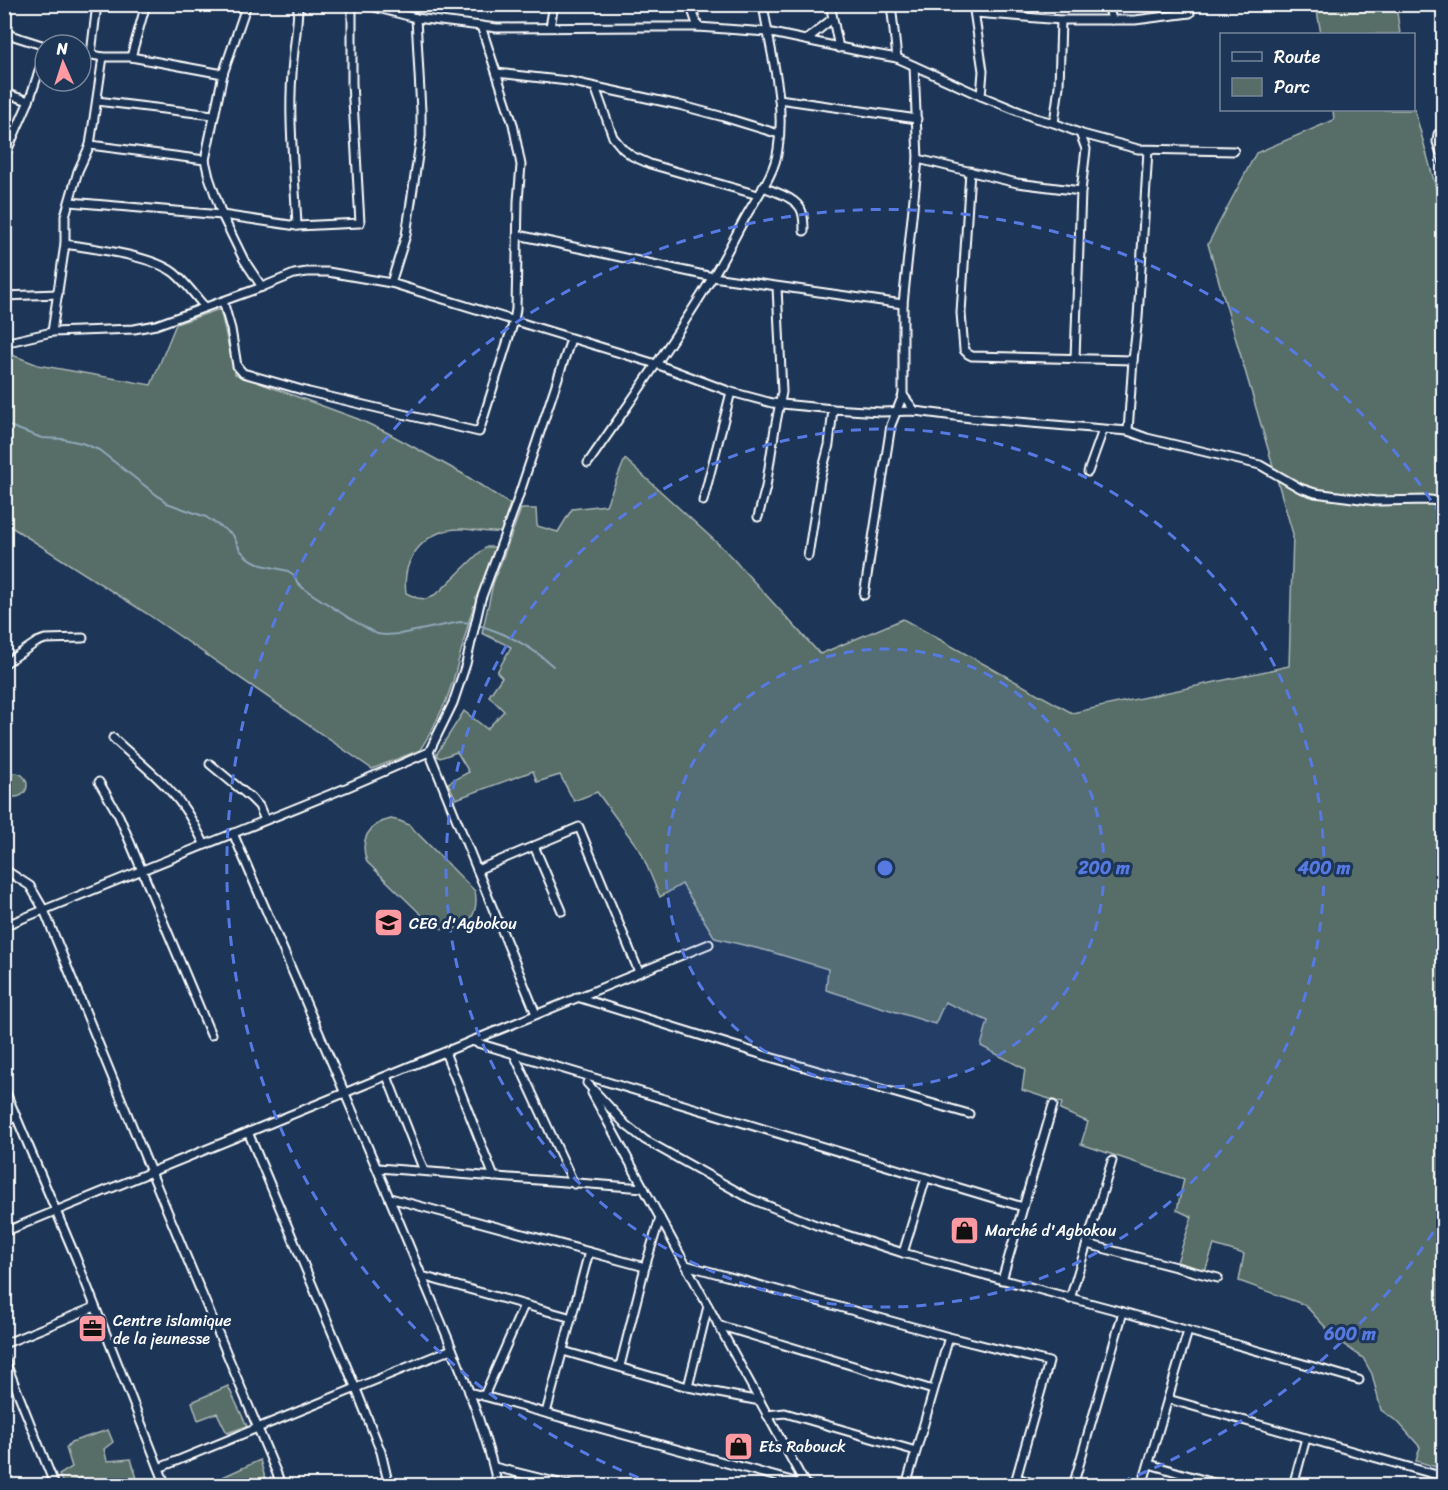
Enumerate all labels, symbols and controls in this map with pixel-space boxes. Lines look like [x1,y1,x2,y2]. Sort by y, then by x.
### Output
north arrow [33,33,93,93]
legend [1220,33,1415,111]
text: N [55,34,69,63]
text: Route [1274,41,1321,73]
text: Parc [1274,71,1310,103]
text: 200 m [1077,852,1130,884]
text: 400 m [1297,852,1350,884]
centre of rings [875,858,895,878]
school or university icon: CEG d'Agbokou [372,907,404,939]
place label: CEG d'Agbokou [409,909,517,938]
shop icon: Marché d'Agbokou [948,1214,980,1246]
place label: Marché d'Agbokou [985,1216,1117,1245]
place label: Centre islamique de la jeunesse [113,1306,231,1353]
office icon: Centre islamique de la jeunesse [76,1313,108,1345]
text: 600 m [1323,1318,1376,1350]
shop icon: Ets Rabouck [722,1430,754,1462]
place label: Ets Rabouck [759,1432,846,1461]

